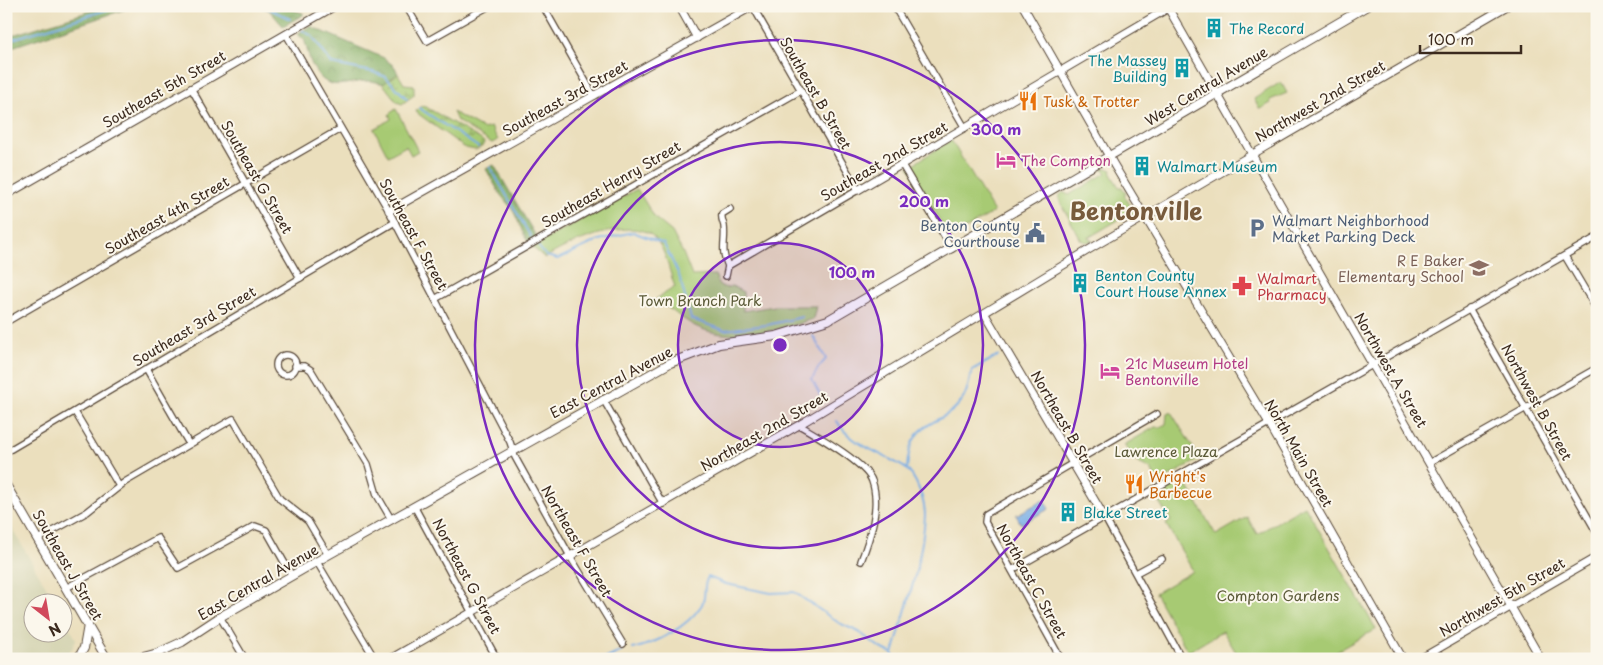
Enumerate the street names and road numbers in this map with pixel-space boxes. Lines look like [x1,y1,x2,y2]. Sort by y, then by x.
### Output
street label: Southeast B Street [775,33,857,154]
street label: West Central Avenue [1141,41,1272,131]
street label: Southeast 5th Street [99,45,230,133]
street label: Southeast 3rd Street [498,55,632,141]
street label: Northwest 2nd Street [1251,55,1389,147]
street label: Southeast 2nd Street [817,116,952,206]
street label: Southeast G Street [216,117,298,238]
street label: Southeast Henry Street [538,135,685,232]
street label: Southeast 4th Street [101,171,233,259]
street label: Southeast F Street [375,174,454,294]
street label: Southeast 3rd Street [128,281,260,371]
street label: Northwest A Street [1349,308,1433,432]
street label: Northwest B Street [1496,340,1578,464]
street label: East Central Avenue [546,341,676,423]
street label: Northeast B Street [1026,366,1108,488]
street label: Northeast 2nd Street [696,386,832,476]
street label: North Main Street [1260,395,1339,511]
street label: Northeast F Street [536,481,618,601]
street label: Southeast J Street [28,506,108,625]
street label: Northeast G Street [428,514,507,638]
street label: Northeast C Street [992,520,1072,643]
street label: East Central Avenue [194,539,322,625]
street label: Northwest 5th Street [1435,552,1569,642]

